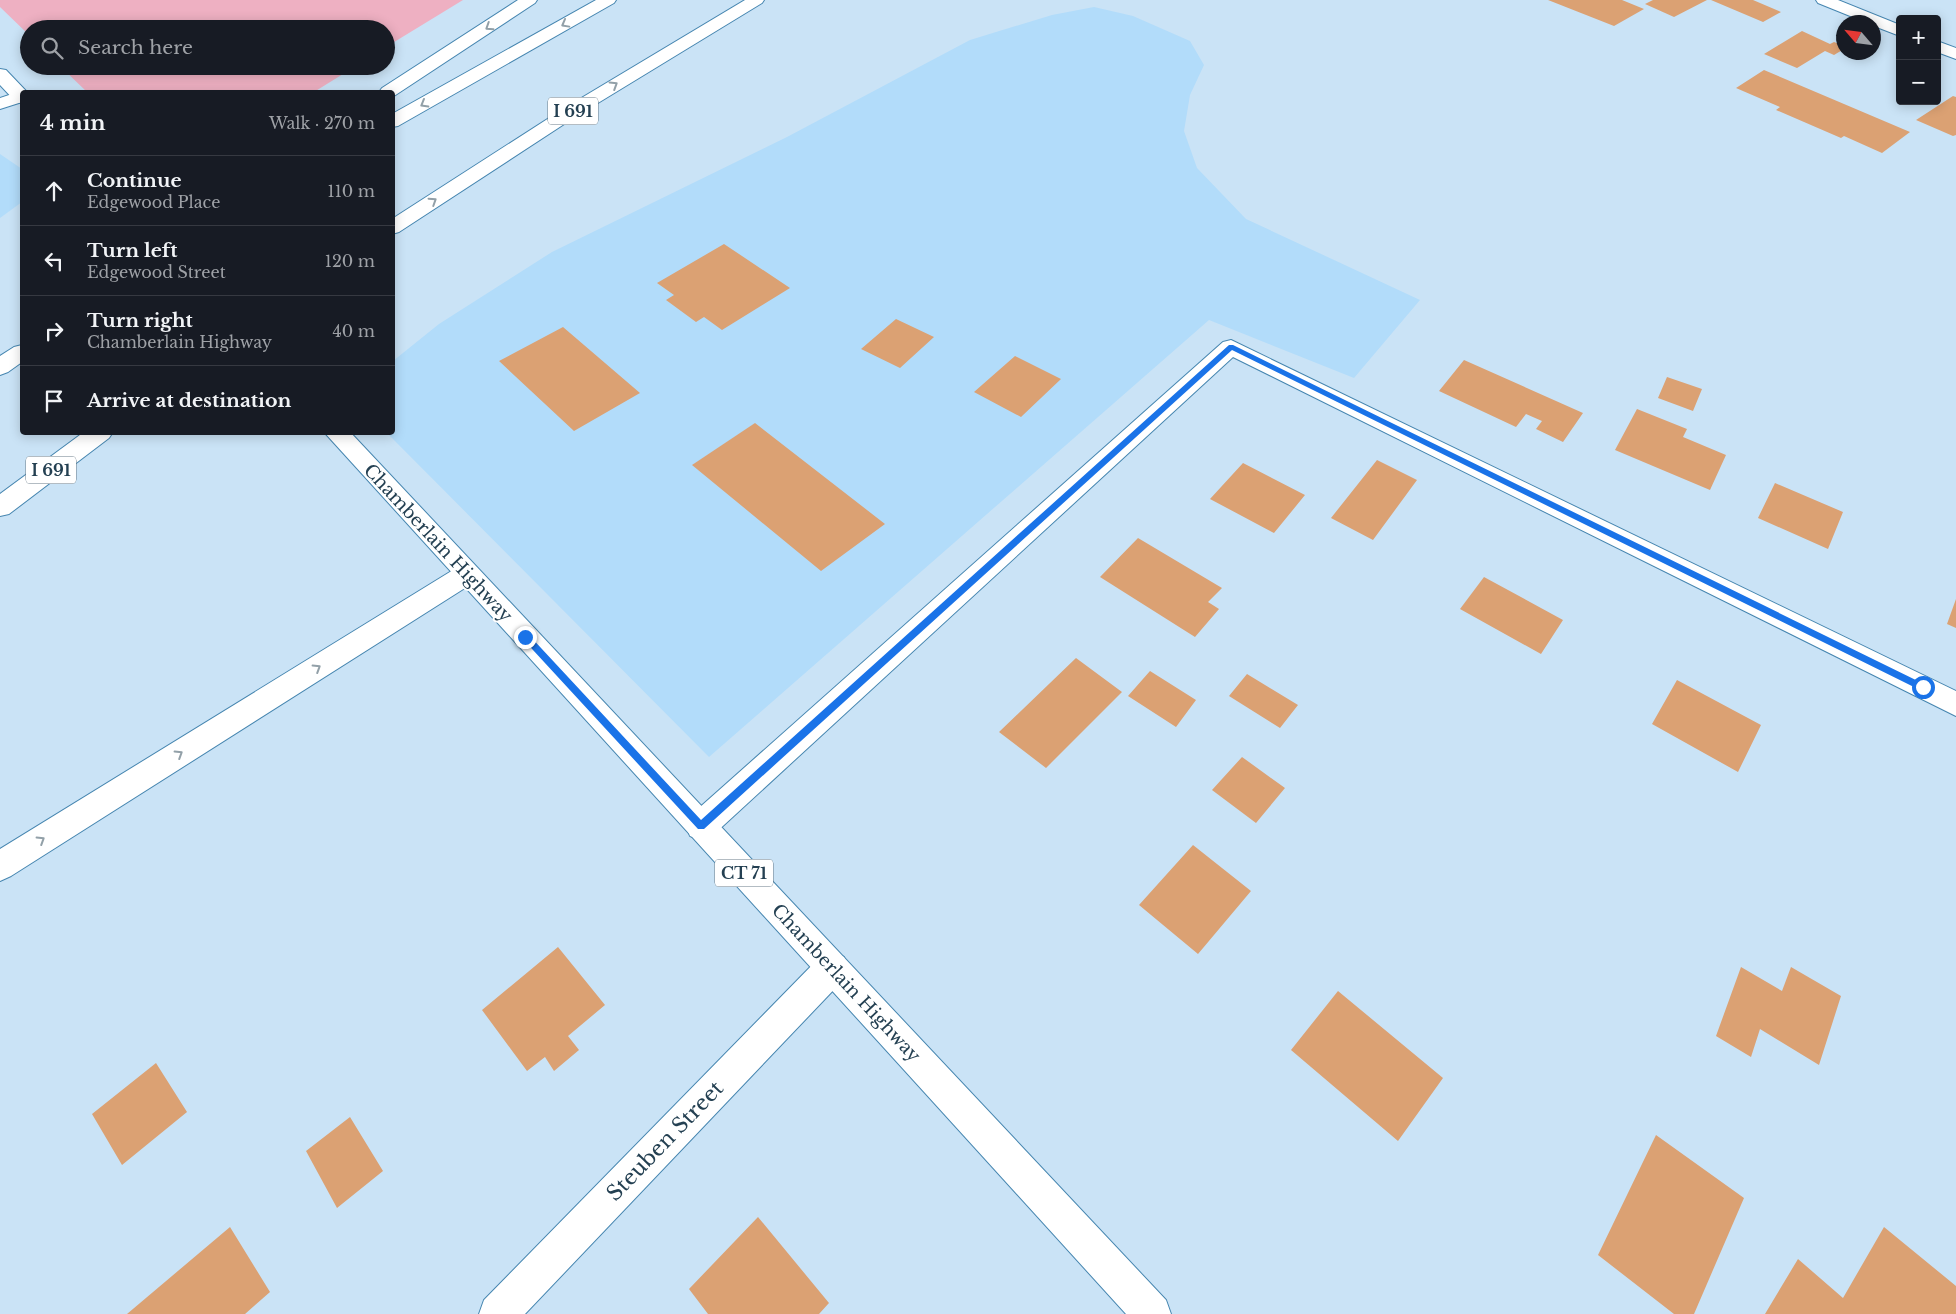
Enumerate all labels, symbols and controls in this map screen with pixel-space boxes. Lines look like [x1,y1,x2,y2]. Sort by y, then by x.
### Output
north arrow [1836,15,1881,60]
map controls [1896,15,1941,105]
button: + [1896,15,1941,60]
one-way arrow [561,17,570,27]
search box [20,20,395,75]
one-way arrow [485,20,494,30]
icon: search [38,34,66,62]
text: Search here [78,36,193,59]
button: − [1896,60,1941,105]
one-way arrow [609,82,618,91]
one-way arrow [420,97,429,107]
road number: I 691 [548,98,598,124]
text: 4 min [40,110,106,136]
text: Walk · 270 m [269,113,375,133]
text: Continue [87,169,182,192]
icon: ahead [40,177,68,205]
text: 110 m [328,181,375,201]
text: Edgewood Place [87,192,220,212]
one-way arrow [428,198,437,207]
text: Turn left [87,239,178,262]
icon: left [40,247,68,275]
text: 120 m [325,251,375,271]
text: Edgewood Street [87,262,226,282]
text: Turn right [87,309,193,332]
icon: right [40,317,68,345]
text: 40 m [332,321,375,341]
text: Chamberlain Highway [87,332,272,352]
icon: arrive [40,387,68,415]
text: Arrive at destination [87,389,291,412]
road number: I 691 [26,456,76,484]
street label: Chamberlain Highway [359,459,517,627]
route end [514,626,537,649]
one-way arrow [312,665,321,674]
route start [1912,676,1935,699]
one-way arrow [174,751,183,760]
one-way arrow [36,836,45,846]
road number: CT 71 [715,860,773,886]
street label: Chamberlain Highway [767,899,925,1067]
street label: Steuben Street [601,1075,729,1206]

